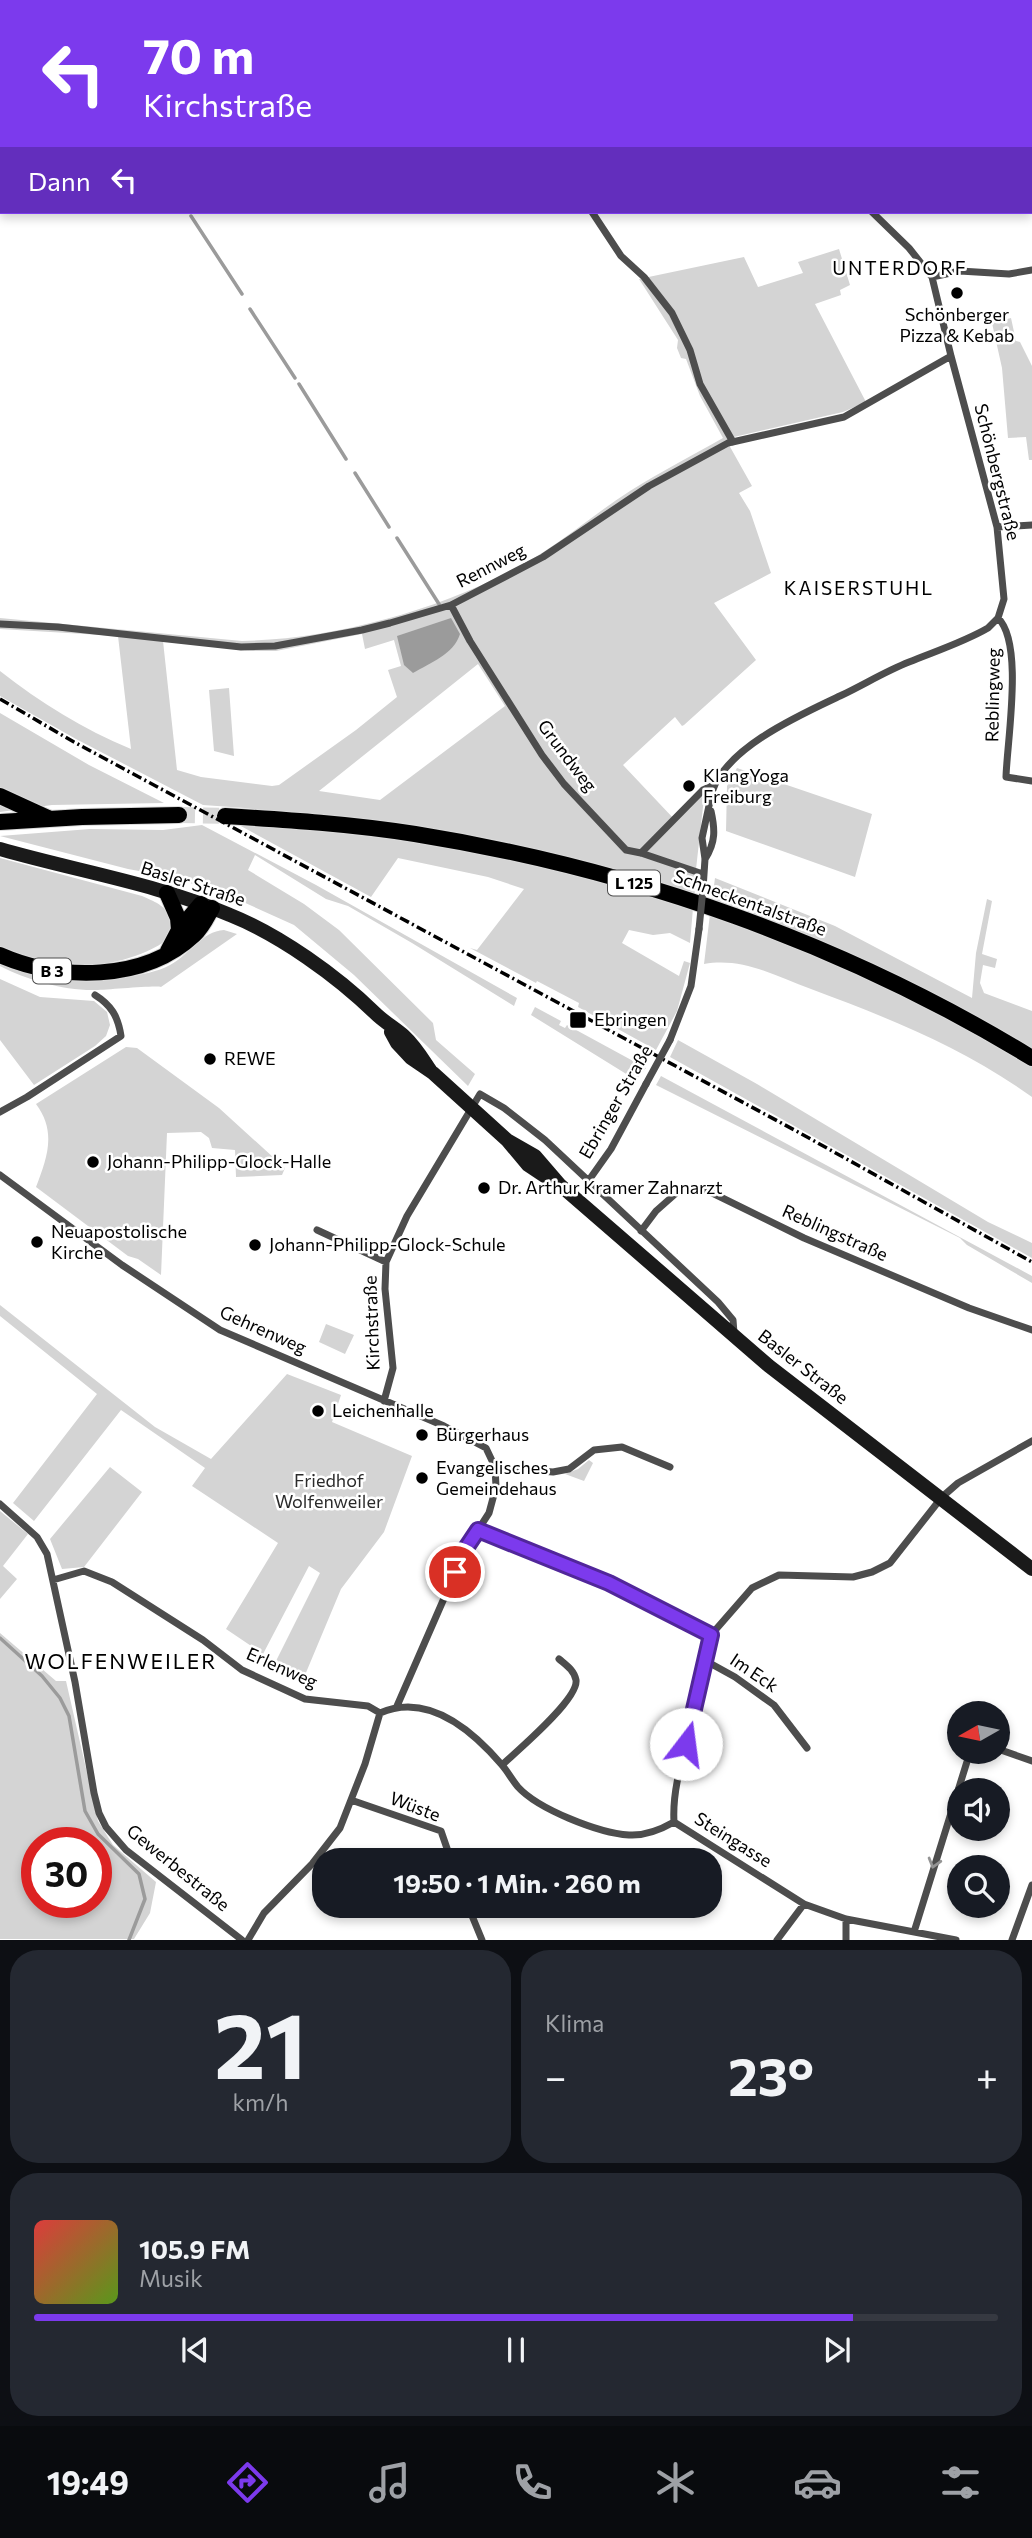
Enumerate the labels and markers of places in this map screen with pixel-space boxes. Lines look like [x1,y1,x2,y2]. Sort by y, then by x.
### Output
marker: Schönberger Pizza & Kebab [949,285,965,301]
place label: Schönberger Pizza & Kebab [900,303,1014,346]
place label: KlangYoga Freiburg [703,764,789,807]
marker: KlangYoga Freiburg [681,778,697,794]
place label: Ebringen [594,1008,667,1030]
marker: Ebringen [568,1010,588,1030]
place label: REWE [224,1047,276,1069]
marker: REWE [202,1051,218,1067]
place label: Johann-Philipp-Glock-Halle [107,1150,331,1172]
marker: Johann-Philipp-Glock-Halle [85,1154,101,1170]
place label: Dr. Arthur Kramer Zahnarzt [498,1176,723,1198]
marker: Dr. Arthur Kramer Zahnarzt [476,1180,492,1196]
place label: Neuapostolische Kirche [51,1220,187,1263]
place label: Johann-Philipp-Glock-Schule [269,1233,506,1255]
marker: Neuapostolische Kirche [29,1234,45,1250]
marker: Johann-Philipp-Glock-Schule [247,1237,263,1253]
place label: Leichenhalle [332,1399,434,1421]
marker: Leichenhalle [310,1403,326,1419]
place label: Bürgerhaus [436,1423,529,1445]
marker: Bürgerhaus [414,1427,430,1443]
place label: Evangelisches Gemeindehaus [436,1456,557,1499]
marker: Evangelisches Gemeindehaus [414,1470,430,1486]
pin [425,1542,485,1602]

